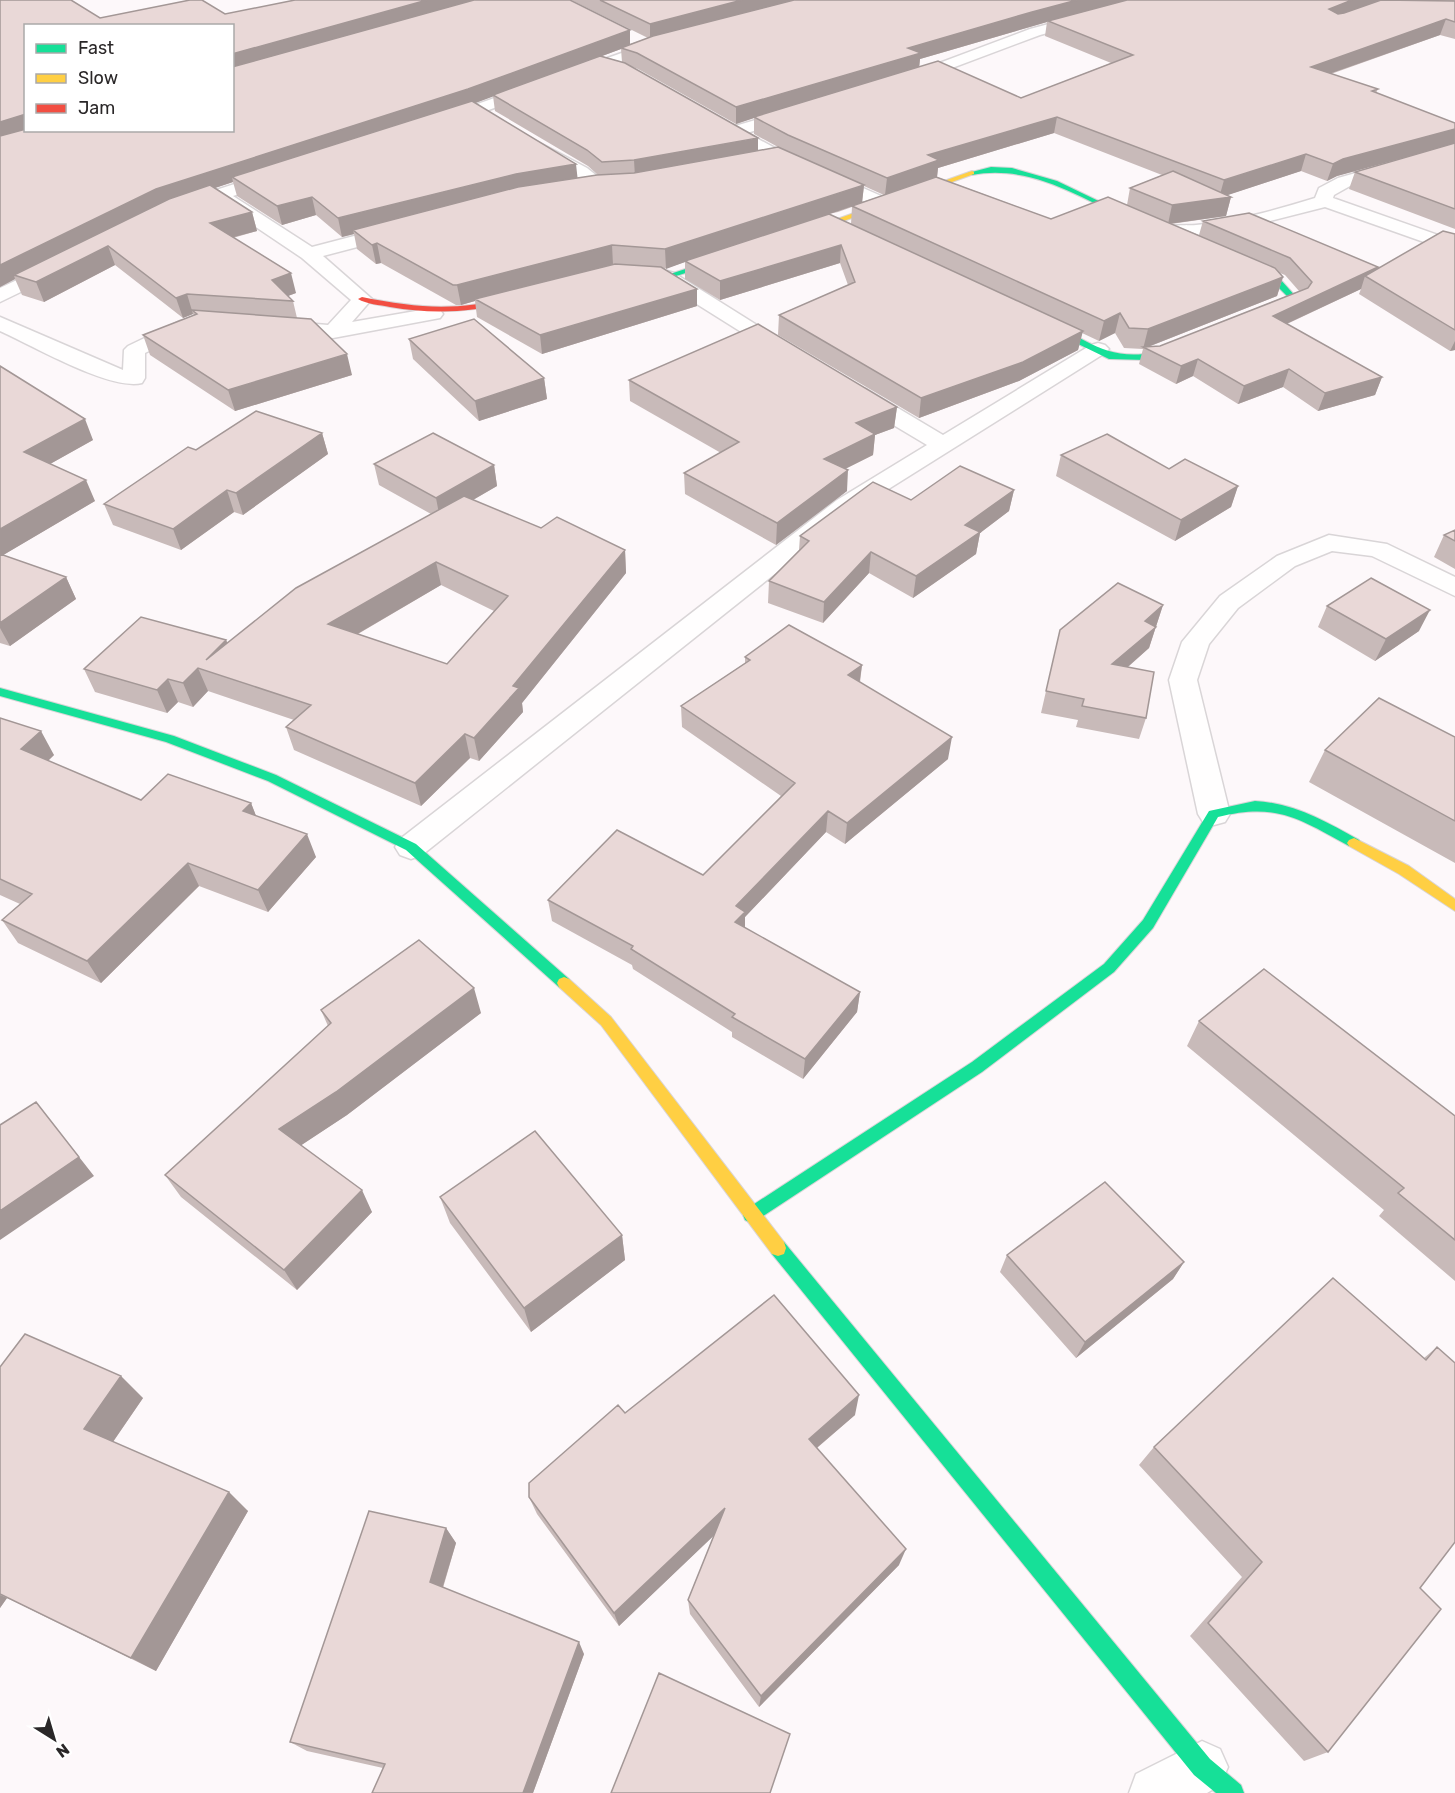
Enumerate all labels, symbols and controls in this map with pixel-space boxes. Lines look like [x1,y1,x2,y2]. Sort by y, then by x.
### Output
legend [24,24,234,132]
text: Fast [78,37,114,59]
text: Slow [78,67,118,89]
text: Jam [78,97,115,119]
north arrow [24,1709,84,1769]
text: N [52,1740,73,1762]

